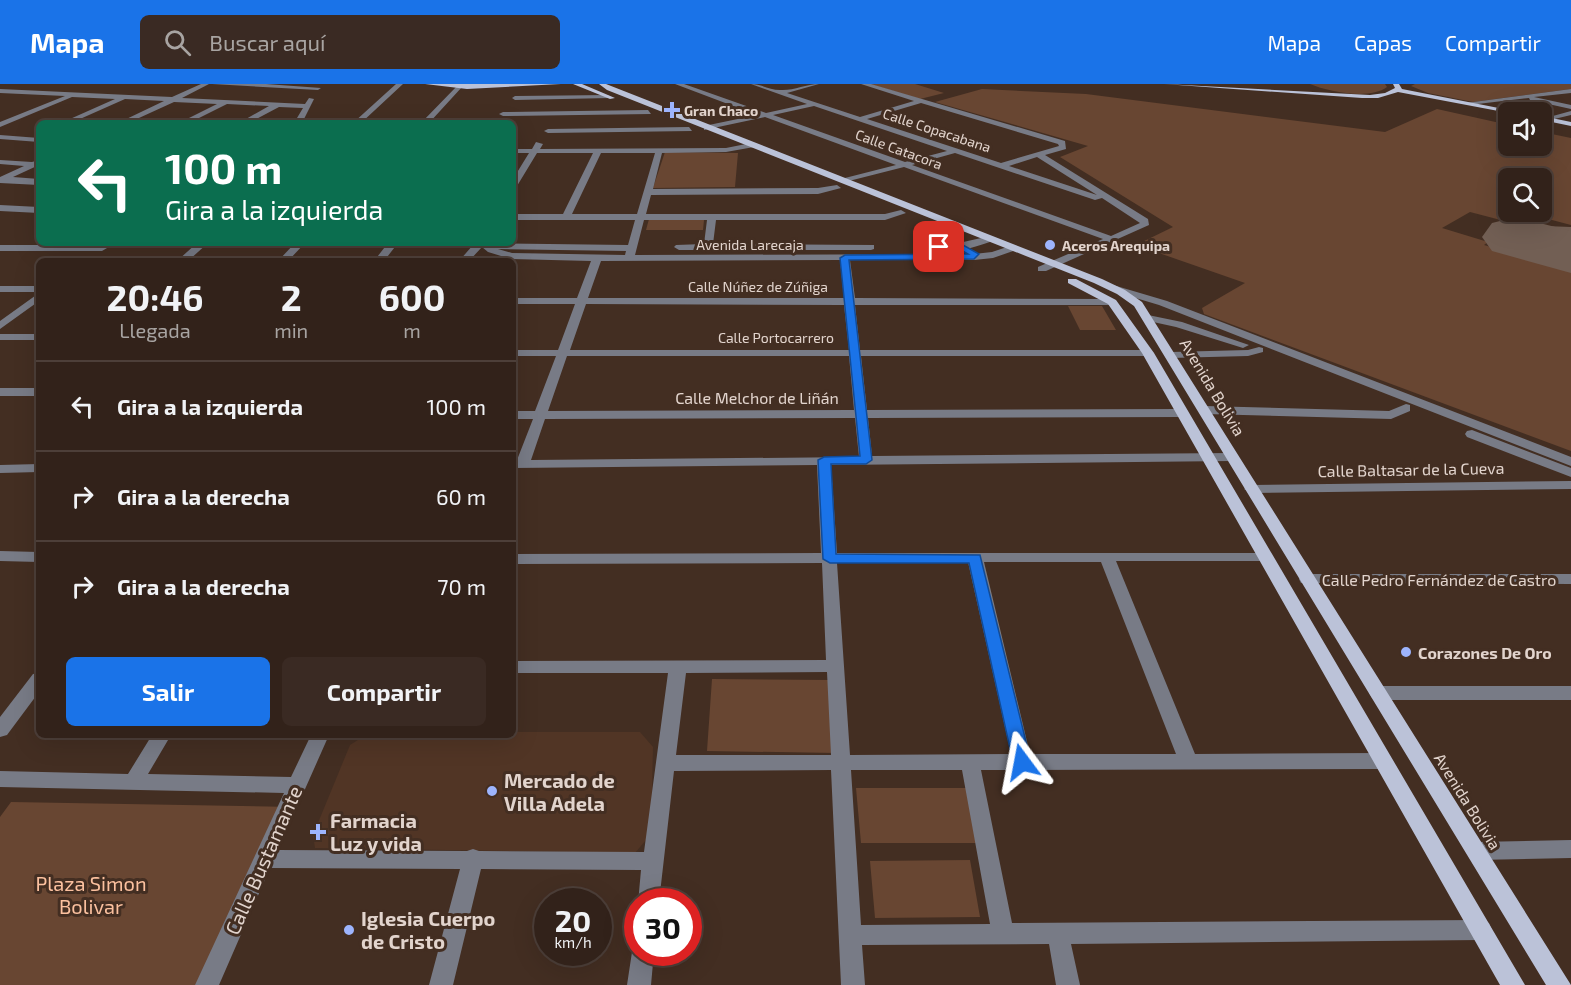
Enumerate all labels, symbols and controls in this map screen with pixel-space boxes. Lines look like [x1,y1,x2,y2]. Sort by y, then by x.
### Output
search box [140,15,560,69]
text: Mapa [30,25,104,59]
icon: search [161,26,194,59]
text: Buscar aquí [209,29,325,55]
text: Mapa [1267,30,1321,55]
text: Capas [1354,30,1412,55]
text: Compartir [1445,30,1541,55]
place label: Gran Chaco [684,102,758,119]
map controls [1498,102,1552,222]
button: sound [1498,102,1552,156]
marker: Gran Chaco [665,103,679,117]
street label: Calle Copacabana [881,105,993,155]
street label: Calle Catacora [853,125,945,173]
text: 100 m [165,142,282,192]
icon: left [66,144,144,222]
button: search [1498,168,1552,222]
text: Gira a la izquierda [165,193,383,225]
pin [913,221,964,272]
icon: arrive [922,230,955,263]
street label: Avenida Larecaja [696,236,804,253]
place label: Aceros Arequipa [1062,237,1170,254]
marker: Aceros Arequipa [1043,238,1057,252]
text: 20:46 [107,275,204,318]
text: 2 [281,275,302,318]
text: 600 [379,275,445,318]
street label: Calle Núñez de Zúñiga [688,278,828,295]
text: Llegada [119,318,191,342]
text: min [274,318,308,342]
text: m [403,318,421,342]
street label: Calle Portocarrero [718,329,834,346]
street label: Avenida Bolivia [1176,335,1250,439]
street label: Calle Melchor de Liñán [675,388,839,407]
icon: left [66,390,99,423]
text: Gira a la izquierda [117,393,303,419]
text: 100 m [427,393,486,419]
street label: Calle Baltasar de la Cueva [1317,458,1505,480]
icon: right [66,480,99,513]
text: Gira a la derecha [117,483,290,509]
text: 60 m [436,483,486,509]
icon: right [66,570,99,603]
street label: Calle Pedro Fernández de Castro [1322,570,1556,589]
text: Gira a la derecha [117,573,290,599]
text: 70 m [437,573,486,599]
place label: Corazones De Oro [1418,643,1552,662]
marker: Corazones De Oro [1399,645,1413,659]
button: Salir [66,657,270,726]
button: Compartir [282,657,486,726]
position arrow [990,730,1054,794]
street label: Avenida Bolivia [1431,749,1505,853]
place label: Mercado de Villa Adela [504,768,615,815]
street label: Calle Bustamante [219,782,307,938]
marker: Mercado de Villa Adela [485,784,499,798]
place label: Farmacia Luz y vida [330,808,422,856]
marker: Farmacia Luz y vida [311,825,325,839]
park label: Plaza Simon Bolivar [35,871,147,918]
speed limit sign: 30 [624,888,702,966]
text: 20 [555,902,591,938]
place label: Iglesia Cuerpo de Cristo [361,906,495,953]
marker: Iglesia Cuerpo de Cristo [342,923,356,937]
text: km/h [554,933,592,951]

